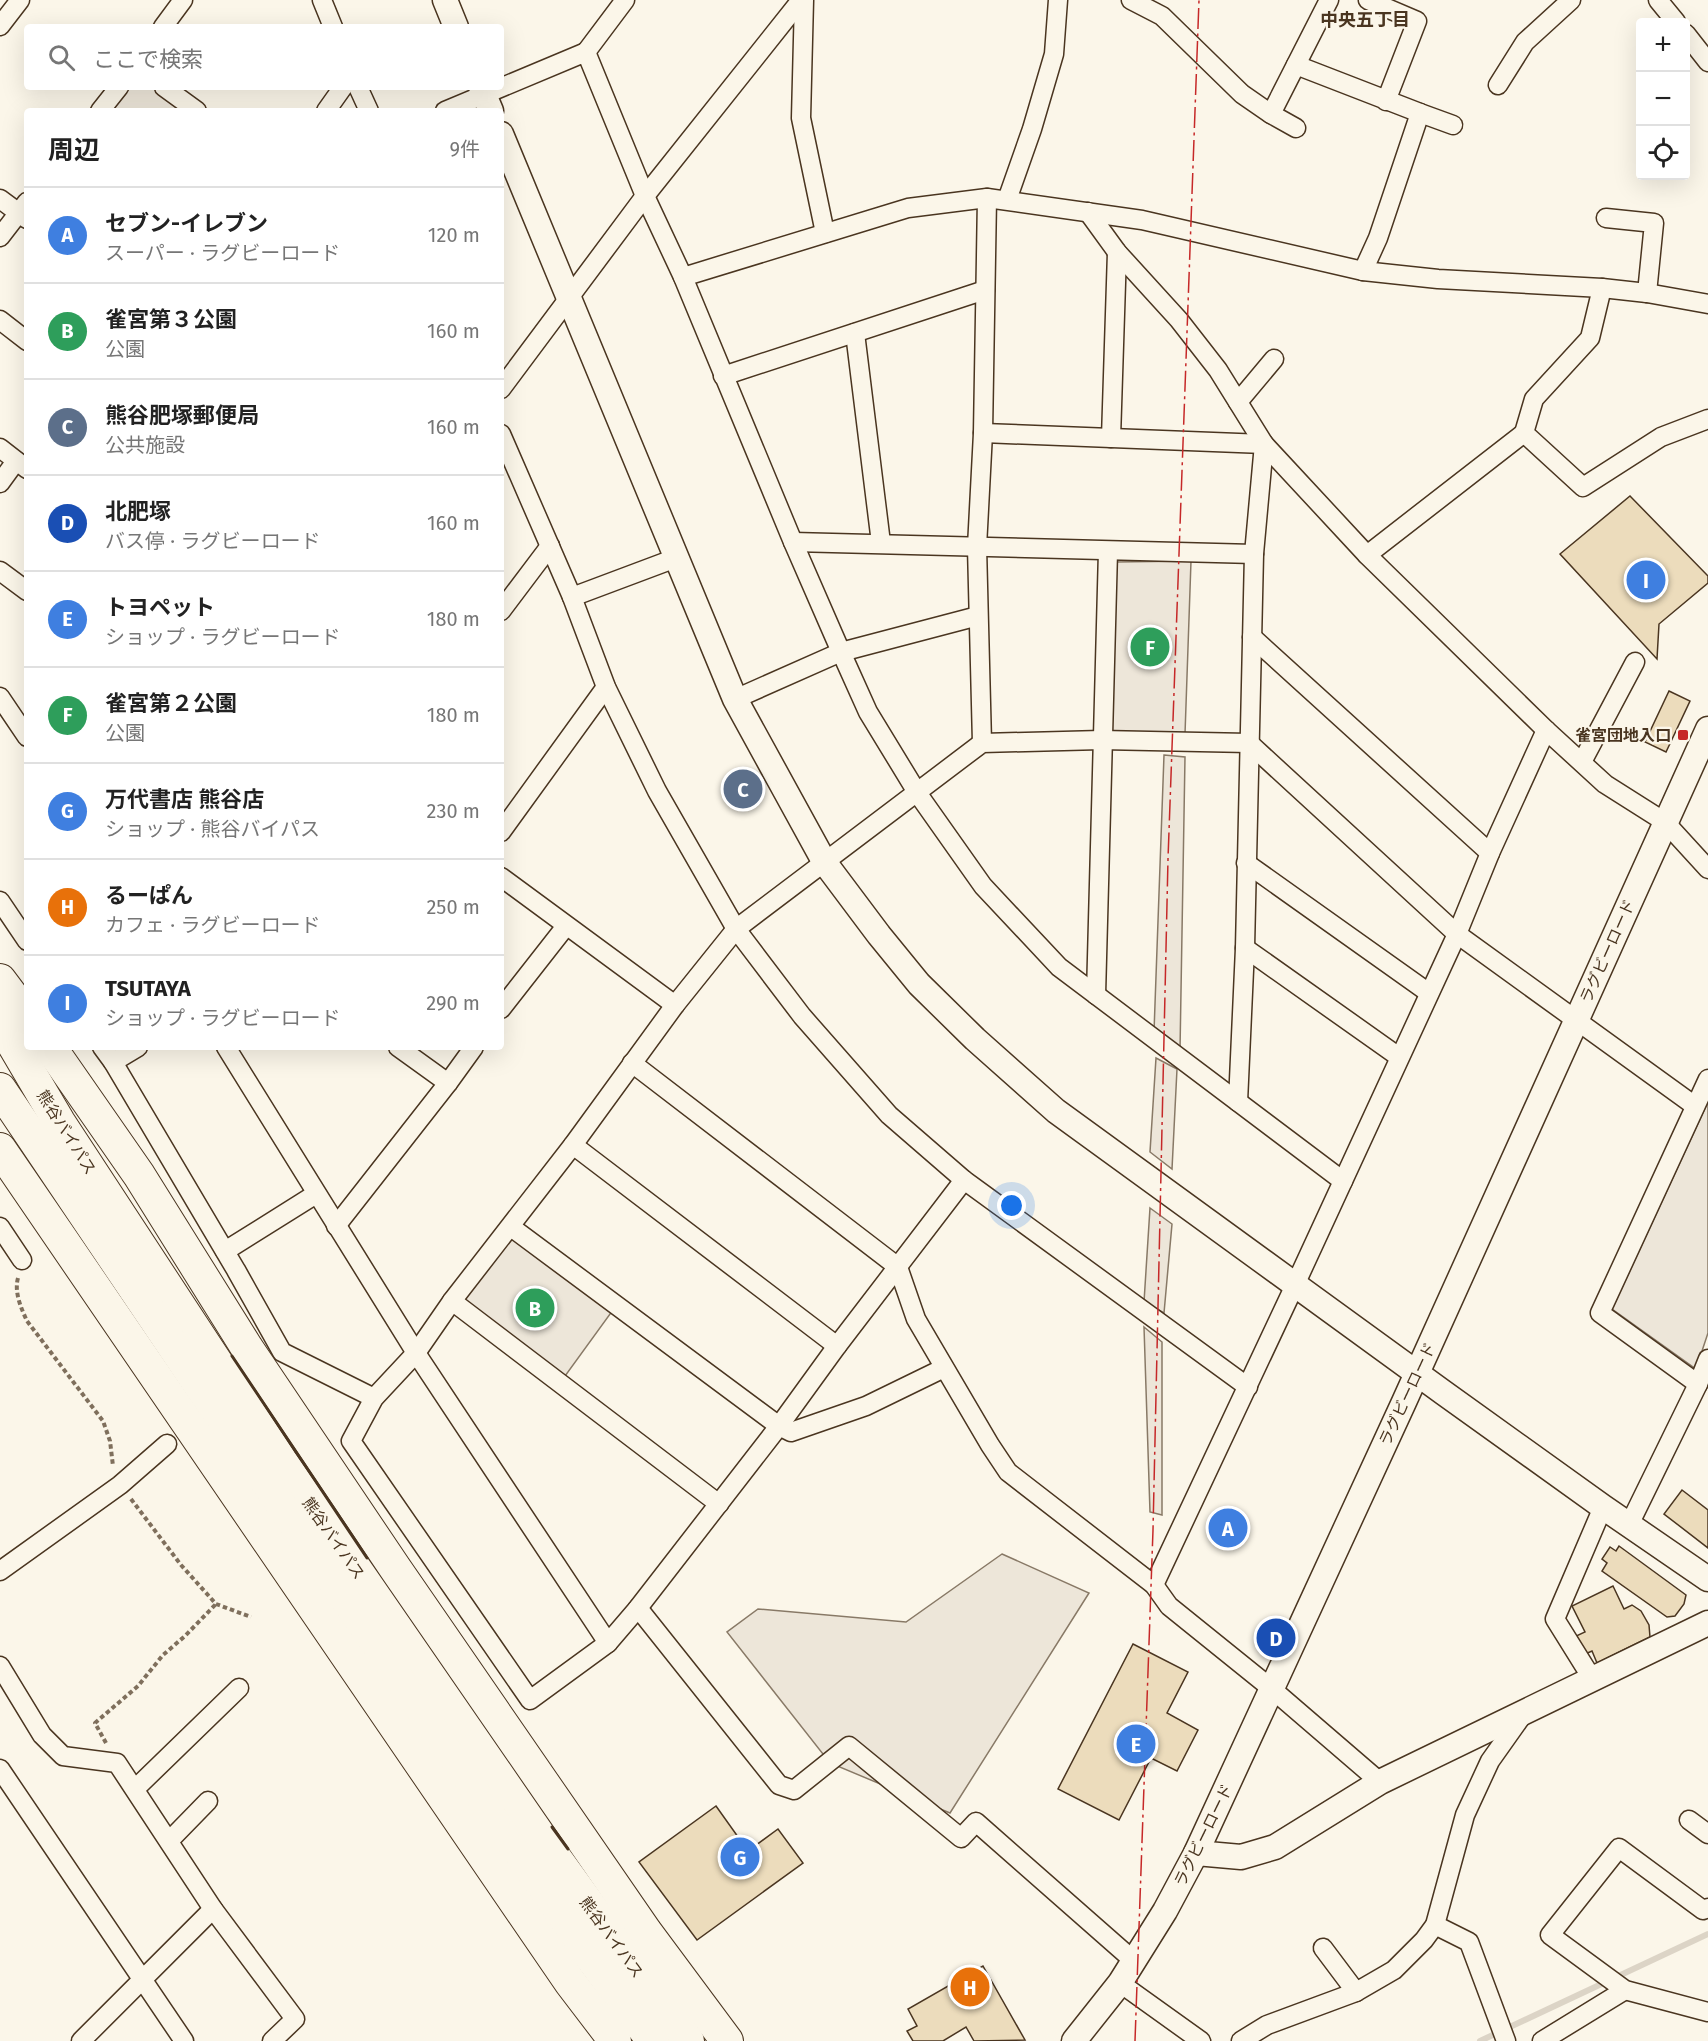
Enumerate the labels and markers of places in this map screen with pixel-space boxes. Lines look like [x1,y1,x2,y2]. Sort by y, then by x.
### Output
pin: I [1626,558,1666,602]
pin: F [1130,624,1170,670]
place label: 雀宮団地入口 [1575,726,1671,745]
marker: 雀宮団地入口 [1676,728,1690,742]
pin: C [724,766,762,812]
pin: B [516,1286,554,1330]
pin: A [1208,1506,1248,1550]
pin: D [1256,1616,1296,1660]
pin: E [1116,1722,1156,1766]
pin: G [720,1834,760,1880]
pin: H [950,1964,990,2010]

